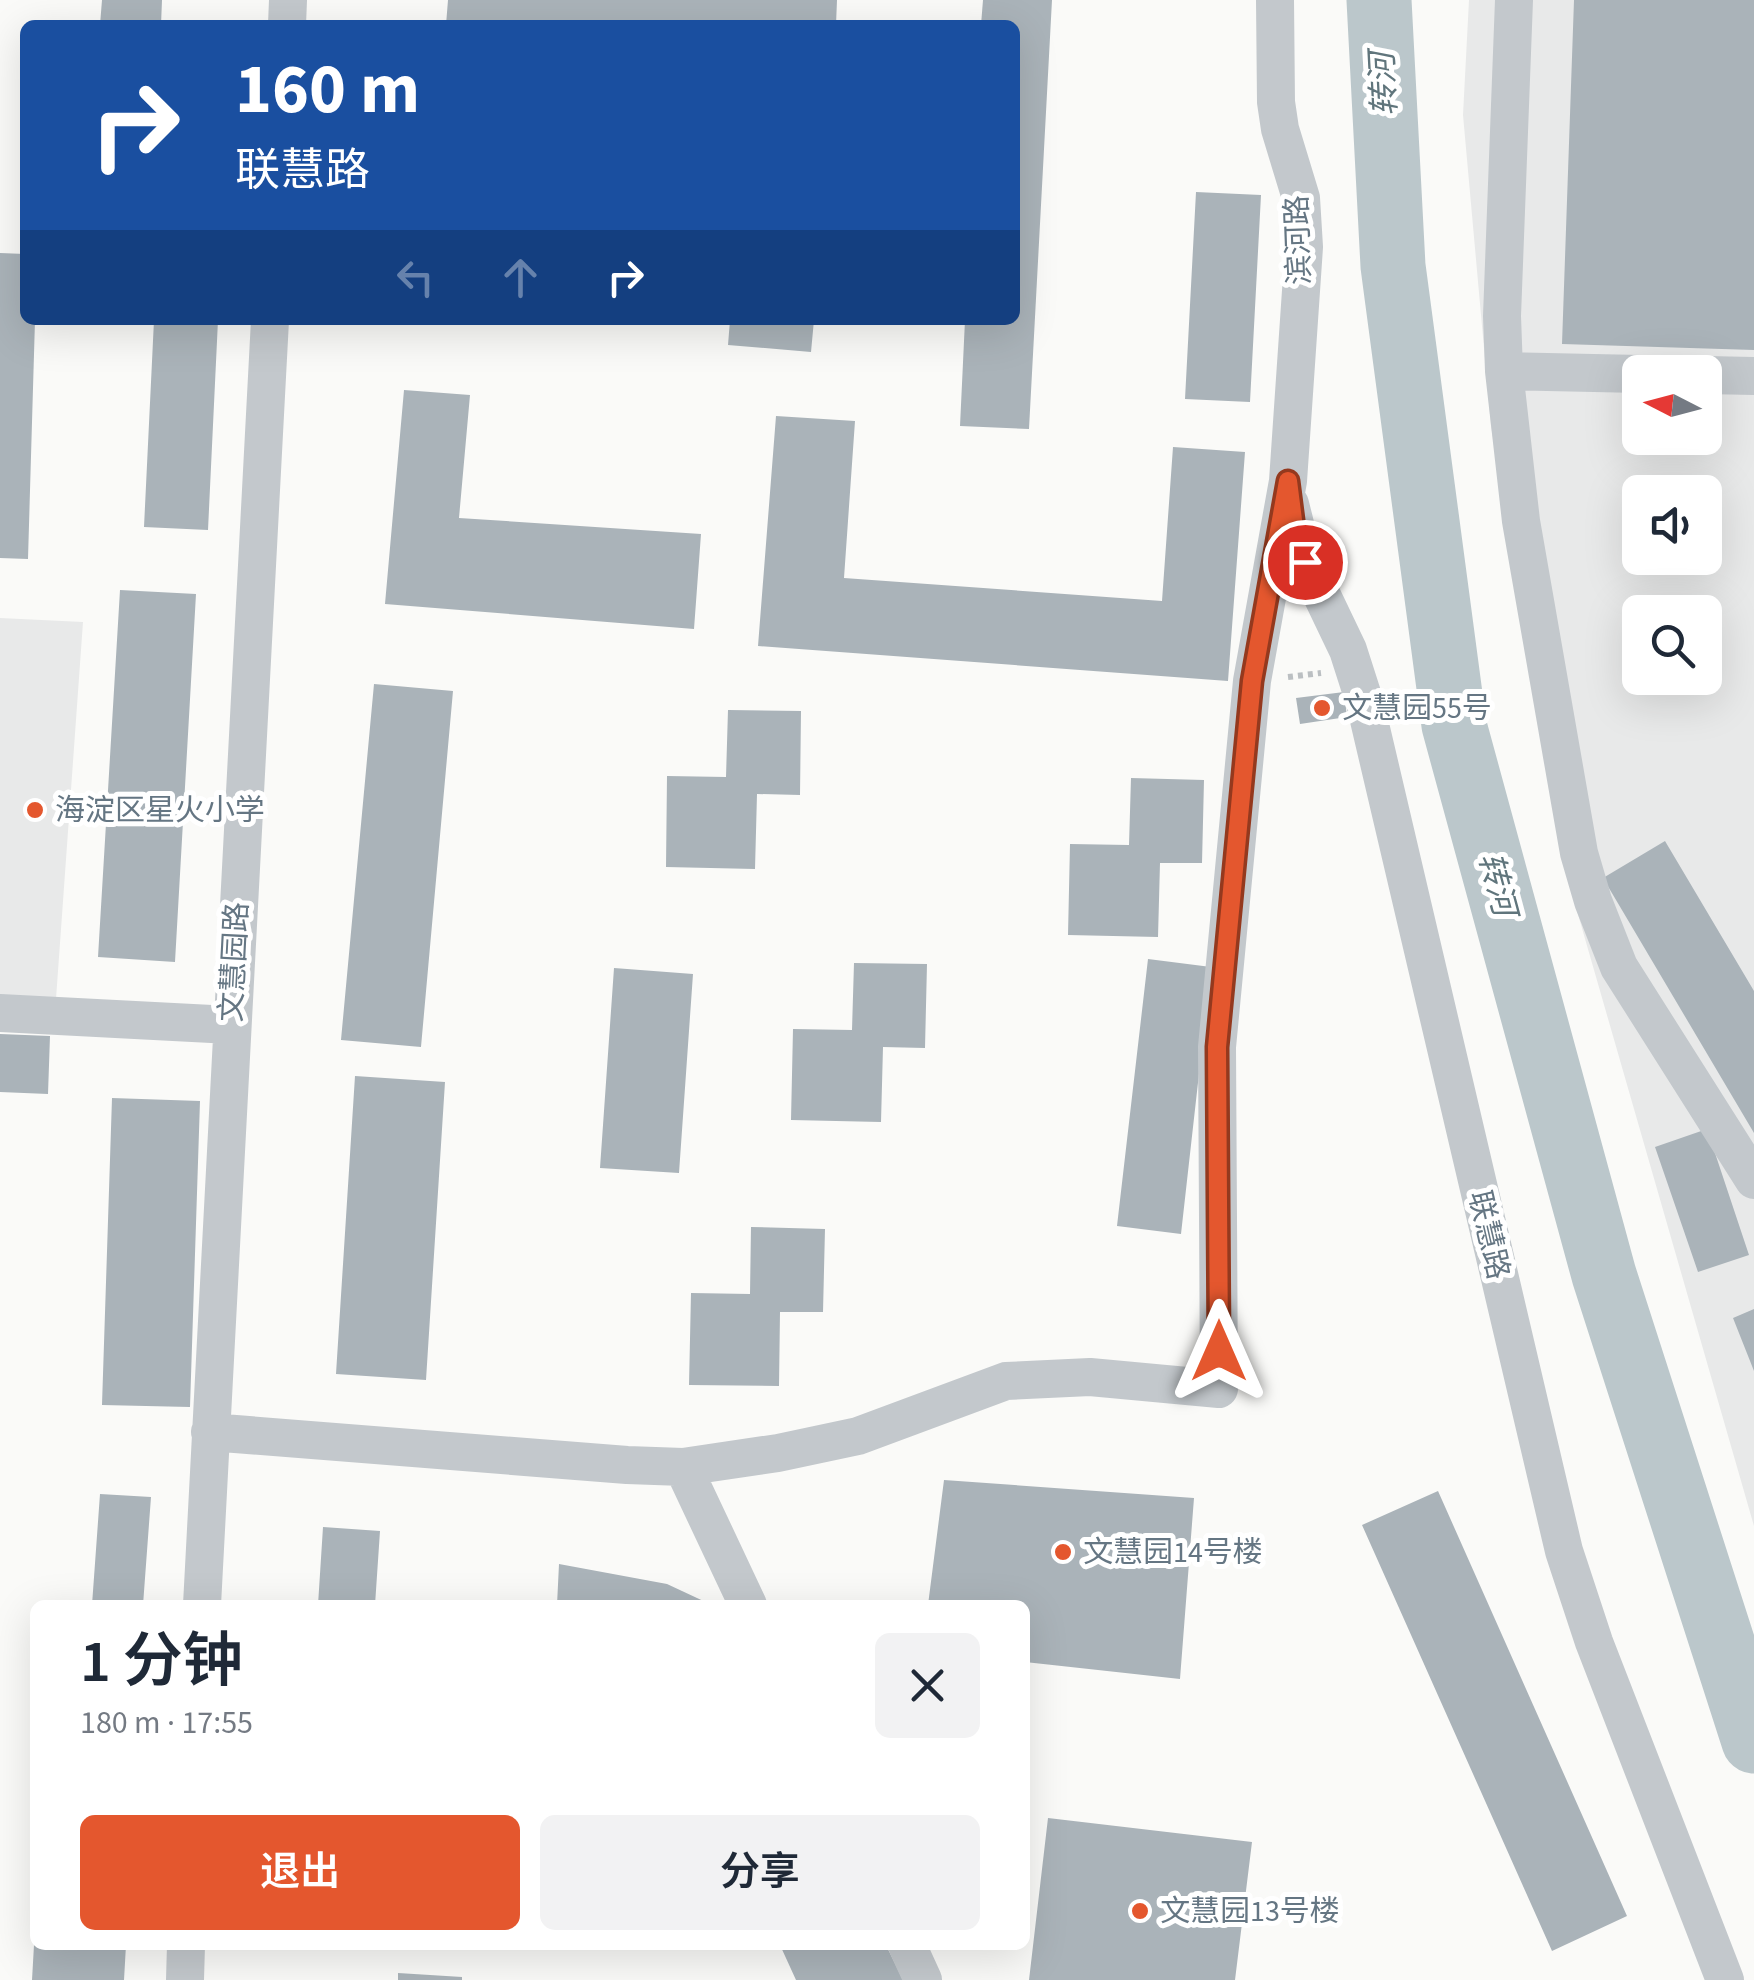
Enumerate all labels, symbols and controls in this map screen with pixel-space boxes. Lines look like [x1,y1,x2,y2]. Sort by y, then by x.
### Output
text: 160 m [235,40,420,140]
water label: 转河 [1359,45,1409,117]
icon: right [70,60,200,190]
text: 联慧路 [235,139,370,203]
street label: 滨河路 [1275,194,1322,286]
icon: left [388,250,443,305]
icon: ahead [493,250,548,305]
icon: right [598,250,653,305]
north arrow [1622,355,1722,455]
map controls [1622,355,1722,695]
button: sound [1622,475,1722,575]
pin [1263,520,1348,605]
icon: arrive [1278,535,1333,590]
button: search [1622,595,1722,695]
place label: 文慧园55号 [1342,687,1492,730]
marker: 文慧园55号 [1311,697,1333,719]
place label: 海淀区星火小学 [55,789,265,832]
marker: 海淀区星火小学 [24,799,46,821]
water label: 转河 [1467,847,1529,927]
street label: 文慧园路 [210,901,259,1023]
street label: 联慧路 [1457,1186,1520,1284]
position arrow [1167,1299,1271,1403]
place label: 文慧园14号楼 [1083,1531,1263,1574]
marker: 文慧园14号楼 [1052,1541,1074,1563]
text: 1 分钟 [80,1620,243,1705]
button: close [875,1633,980,1738]
text: 180 m · 17:55 [80,1700,253,1746]
button: 退出 [80,1815,520,1930]
button: 分享 [540,1815,980,1930]
place label: 文慧园13号楼 [1160,1890,1340,1933]
marker: 文慧园13号楼 [1129,1900,1151,1922]

